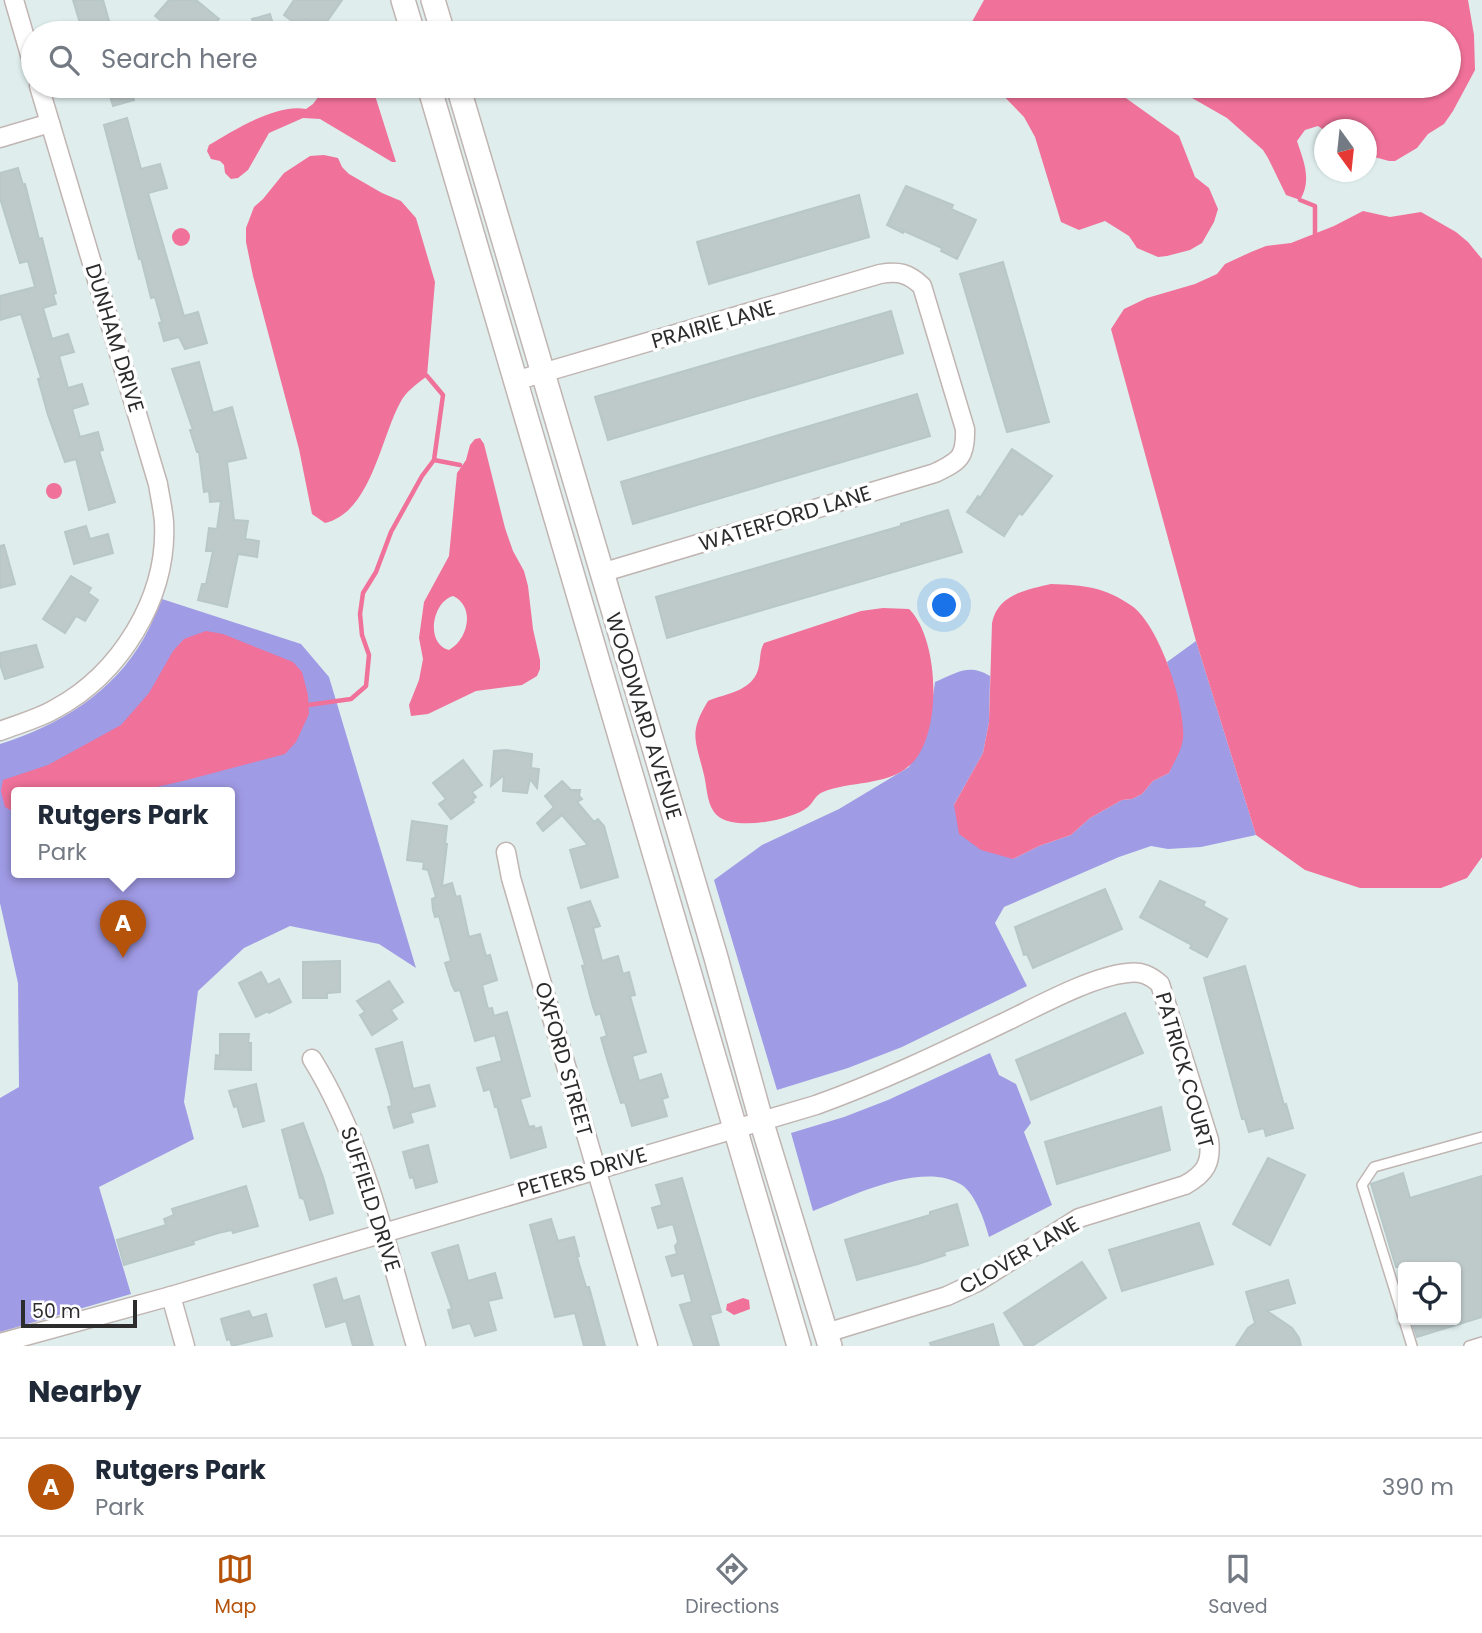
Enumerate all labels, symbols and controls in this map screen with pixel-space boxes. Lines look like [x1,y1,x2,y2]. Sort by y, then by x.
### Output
search box [21,21,1461,98]
icon: search [45,41,83,79]
text: Search here [101,41,258,77]
north arrow [1314,119,1377,182]
street label: DUNHAM DRIVE [79,260,151,416]
street label: PRAIRIE LANE [648,293,778,355]
street label: WATERFORD LANE [695,478,875,558]
your location [927,588,961,622]
street label: WOODWARD AVENUE [599,609,689,823]
popup [11,787,235,878]
text: Rutgers Park [38,797,208,833]
text: Park [38,836,87,868]
pin: A [100,900,146,958]
street label: OXFORD STREET [528,978,600,1140]
street label: PATRICK COURT [1149,989,1221,1151]
street label: SUFFIELD DRIVE [334,1123,408,1275]
street label: PETERS DRIVE [514,1140,650,1204]
street label: CLOVER LANE [954,1209,1084,1301]
map controls [1398,1262,1461,1325]
button: locate [1398,1262,1461,1325]
scale bar [21,1297,136,1329]
text: 50 m [32,1298,81,1325]
text: Nearby [28,1370,142,1413]
text: Rutgers Park [95,1452,266,1488]
text: A [43,1471,59,1503]
text: 390 m [1382,1471,1454,1503]
text: Park [95,1491,144,1523]
tab: Map [214,1550,256,1621]
tab: Directions [685,1550,780,1621]
tab: Saved [1208,1550,1268,1621]

